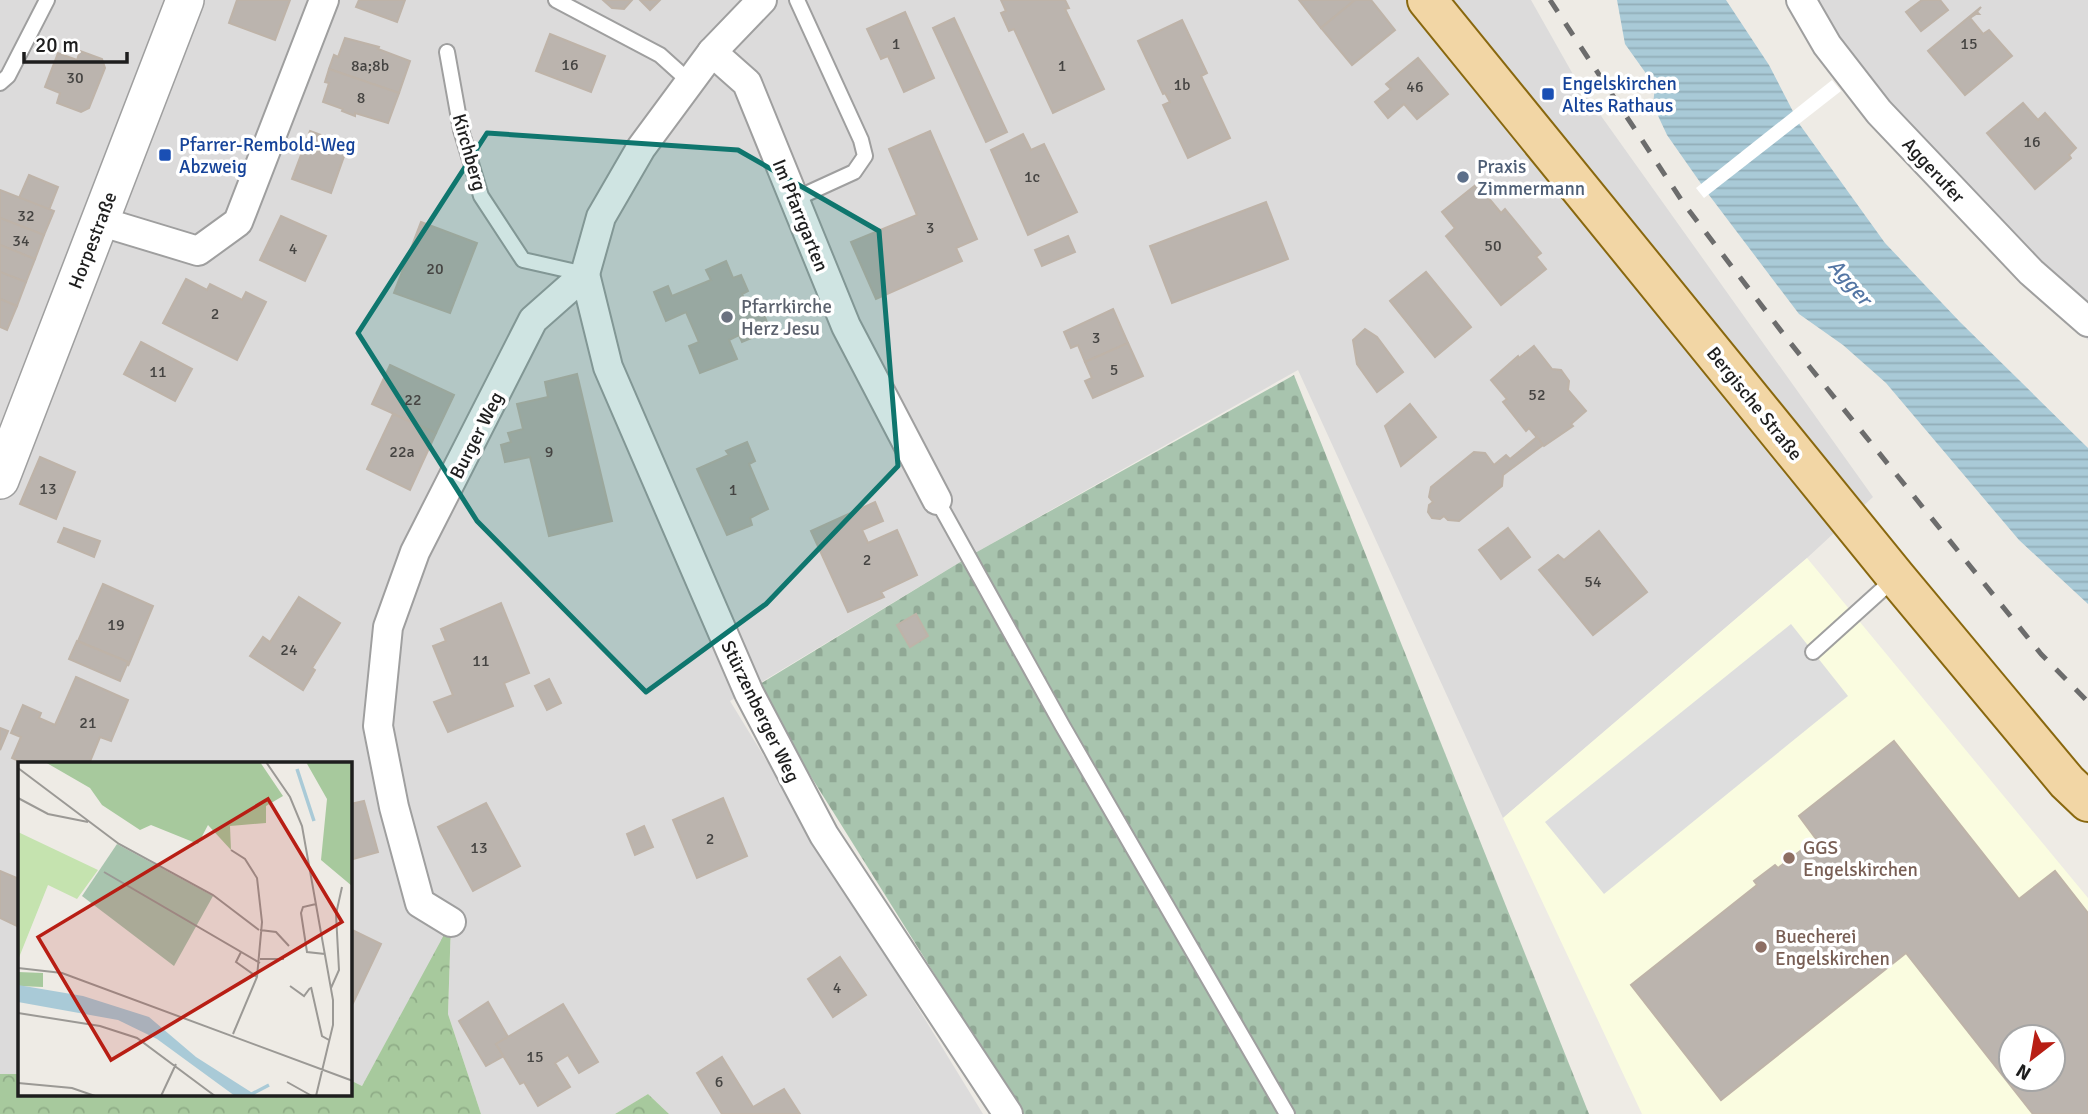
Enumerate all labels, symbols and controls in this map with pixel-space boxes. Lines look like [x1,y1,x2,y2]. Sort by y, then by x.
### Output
scale bar [24,21,128,65]
text: 20 m [35,32,79,58]
house number: 1 [892,34,900,54]
house number: 15 [1960,34,1978,54]
house number: 16 [561,55,579,75]
house number: 8a;8b [351,56,389,76]
house number: 1 [1058,56,1066,76]
house number: 30 [66,68,84,88]
place label: Engelskirchen Altes Rathaus [1562,72,1677,118]
house number: 1b [1173,75,1191,95]
house number: 46 [1406,77,1424,97]
marker: Engelskirchen Altes Rathaus [1540,86,1556,102]
house number: 8 [357,88,365,108]
street label: Kirchberg [447,111,491,193]
house number: 16 [2023,132,2041,152]
place label: Pfarrer-Rembold-Weg Abzweig [179,133,356,179]
street label: Aggerufer [1897,133,1970,209]
marker: Pfarrer-Rembold-Weg Abzweig [157,147,173,163]
place label: Praxis Zimmermann [1477,155,1585,201]
street label: Im Pfarrgarten [767,156,833,275]
house number: 1c [1024,167,1040,187]
marker: Praxis Zimmermann [1455,169,1471,185]
street label: Horpestraße [63,188,122,292]
house number: 32 [17,206,35,226]
house number: 3 [926,218,934,238]
house number: 34 [12,231,30,251]
house number: 50 [1484,236,1502,256]
house number: 4 [289,239,298,259]
water label: Agger [1823,253,1879,313]
house number: 20 [426,259,444,279]
place label: Pfarrkirche Herz Jesu [741,295,832,341]
house number: 2 [211,304,219,324]
marker: Pfarrkirche Herz Jesu [719,309,735,325]
house number: 3 [1092,328,1100,348]
street label: Bergische Straße [1701,342,1807,465]
house number: 5 [1110,360,1118,380]
house number: 11 [149,362,167,382]
house number: 52 [1528,385,1546,405]
street label: Burger Weg [445,388,509,483]
house number: 22 [404,390,422,410]
house number: 22a [389,442,415,462]
house number: 9 [545,442,553,462]
house number: 13 [39,479,57,499]
house number: 1 [729,480,737,500]
house number: 2 [863,550,871,570]
house number: 54 [1584,572,1602,592]
house number: 19 [107,615,125,635]
street label: Stürzenberger Weg [715,637,805,786]
house number: 24 [280,640,298,660]
house number: 11 [472,651,490,671]
house number: 21 [79,713,97,733]
inset map [18,762,352,1096]
house number: 2 [706,829,714,849]
place label: GGS Engelskirchen [1803,836,1918,882]
house number: 13 [470,838,488,858]
marker: GGS Engelskirchen [1781,850,1797,866]
place label: Buecherei Engelskirchen [1775,925,1890,971]
marker: Buecherei Engelskirchen [1753,939,1769,955]
house number: 4 [833,978,842,998]
north arrow [1997,1023,2067,1093]
house number: 15 [526,1047,544,1067]
text: N [2012,1058,2036,1085]
house number: 6 [715,1072,723,1092]

